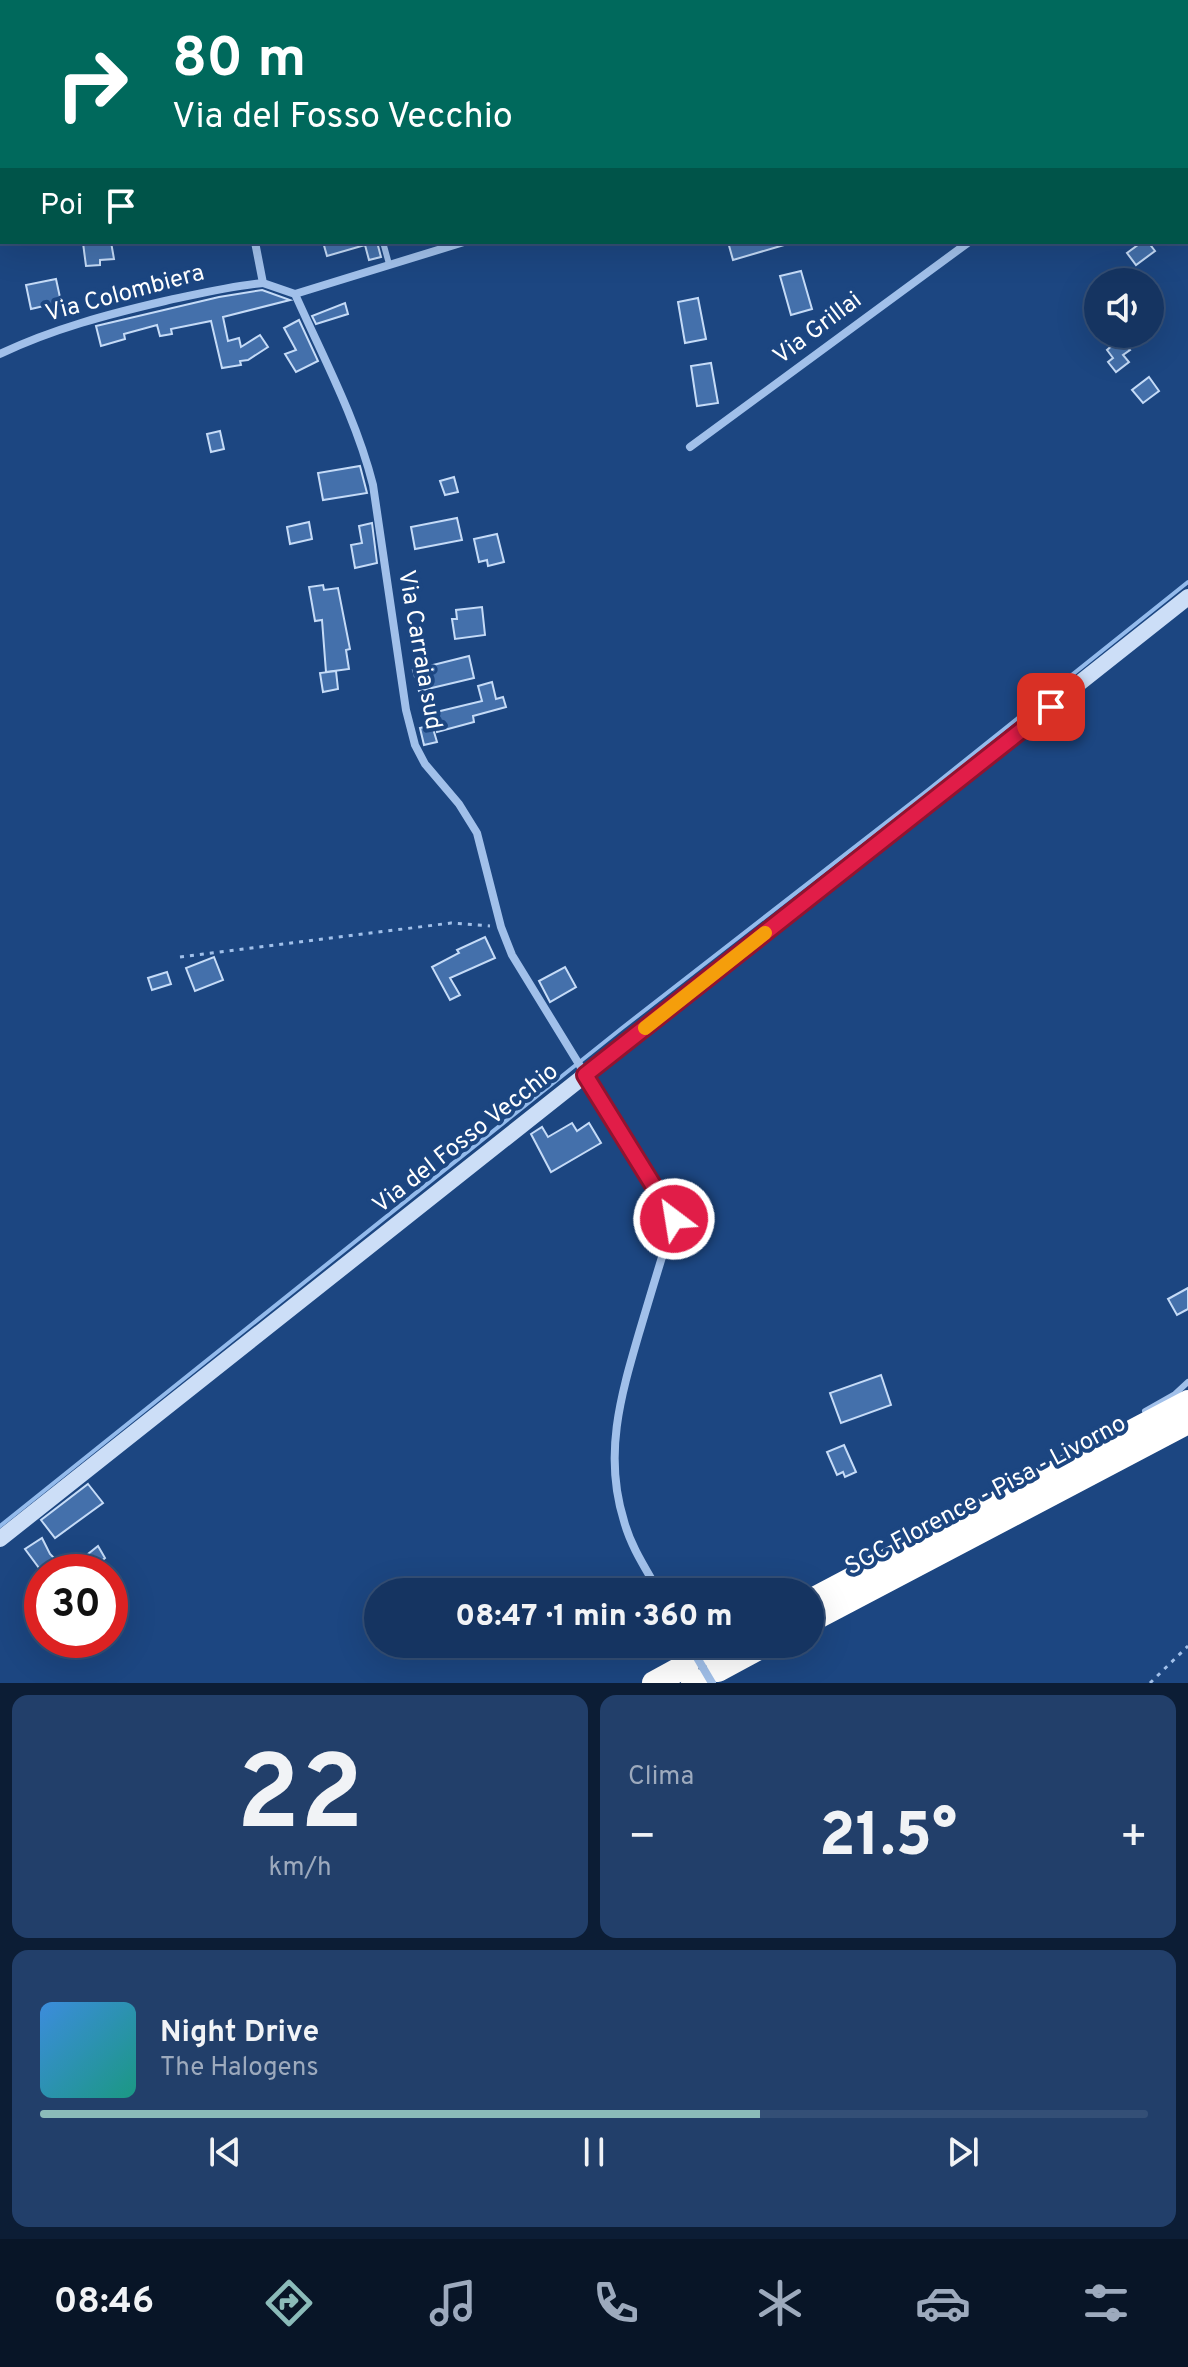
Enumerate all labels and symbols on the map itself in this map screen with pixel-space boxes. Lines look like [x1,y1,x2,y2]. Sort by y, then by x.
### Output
street label: Via Colombiera [42,258,208,330]
street label: Via Grillai [768,286,868,372]
street label: Via Carraia sud [390,568,448,732]
pin [1017,673,1085,741]
street label: Via del Fosso Vecchio [367,1057,565,1221]
position arrow [632,1177,716,1261]
street label: SGC Florence - Pisa - Livorno [840,1409,1132,1583]
speed limit sign: 30 [24,1554,128,1658]

